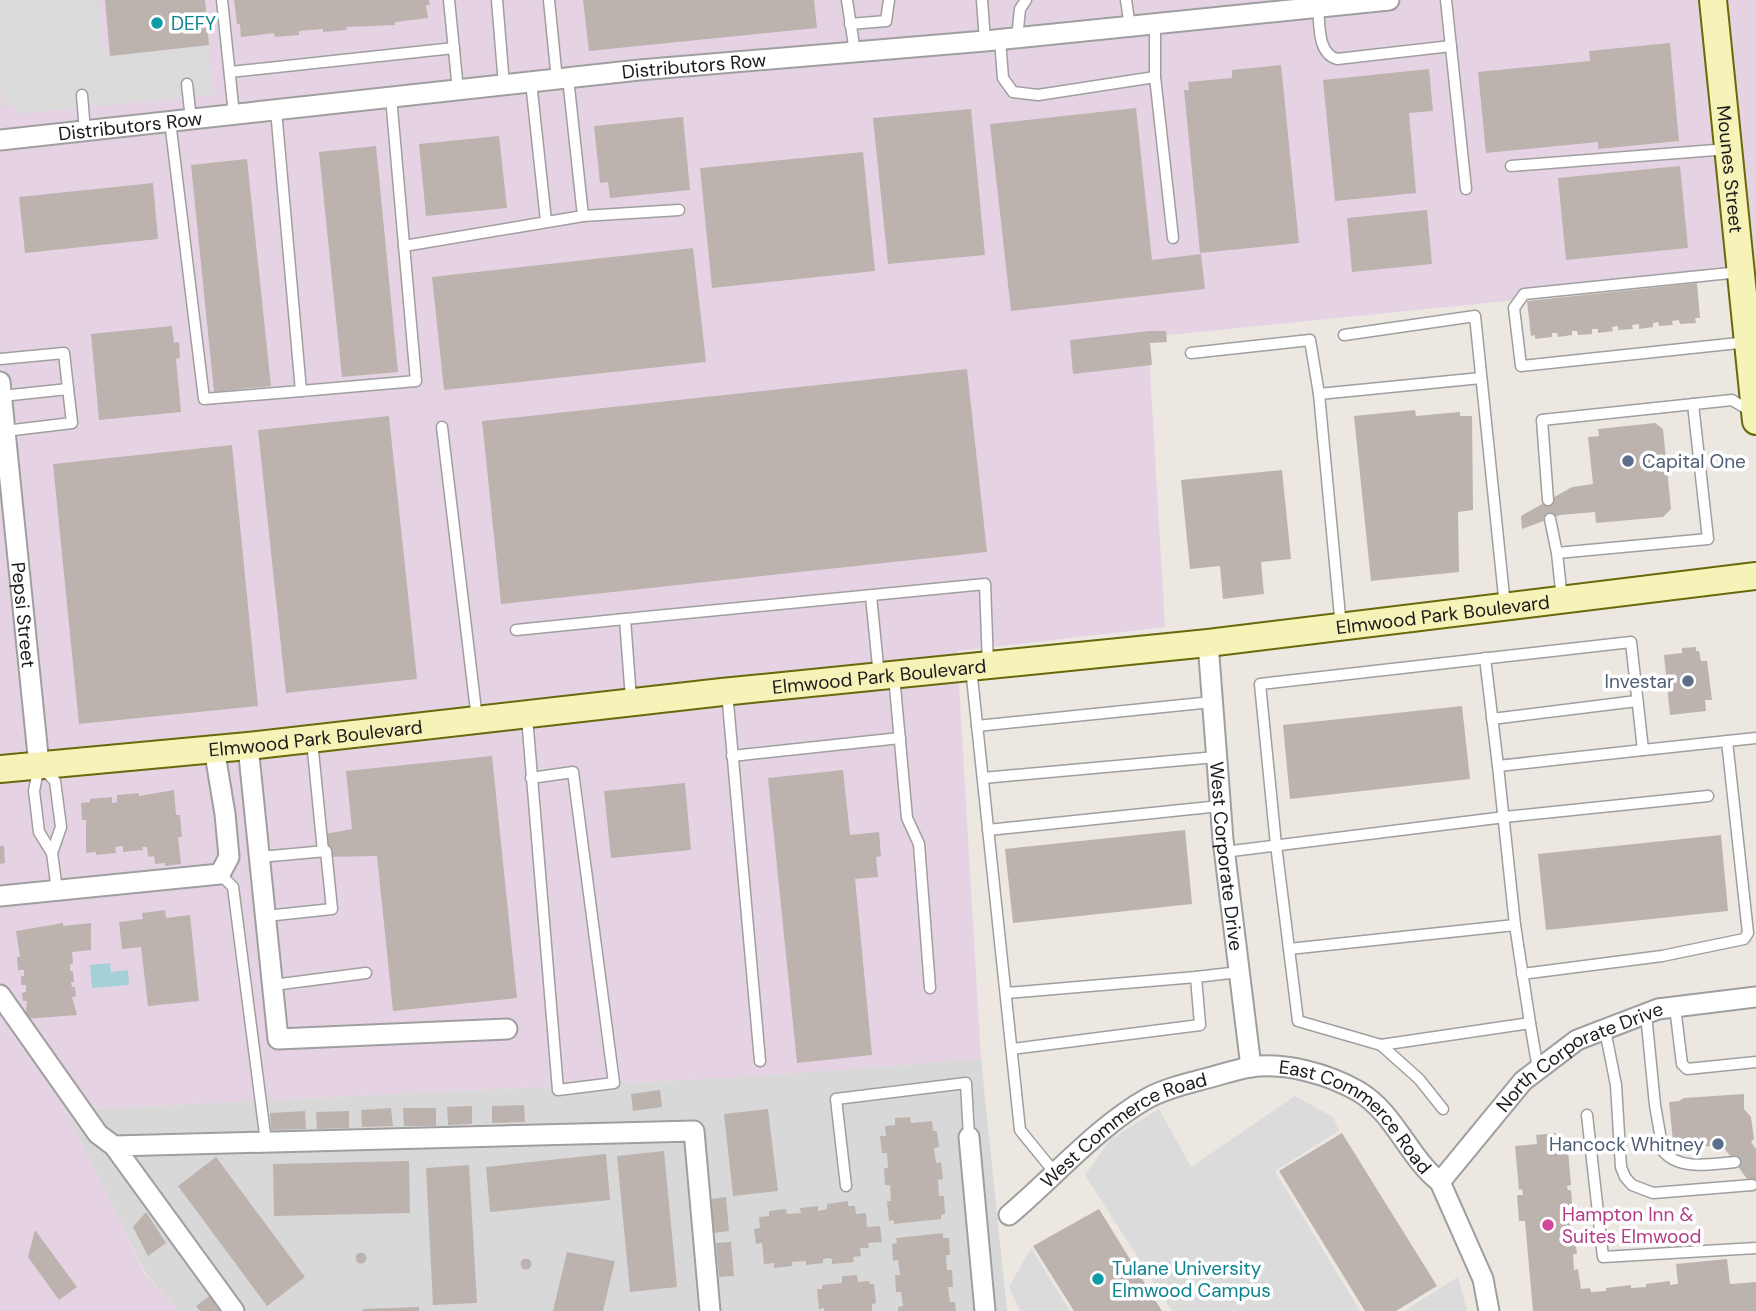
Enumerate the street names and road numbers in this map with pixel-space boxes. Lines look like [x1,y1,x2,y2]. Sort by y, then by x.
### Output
street label: Distributors Row [620,47,768,84]
street label: Mounes Street [1711,104,1749,234]
street label: Distributors Row [57,105,204,146]
street label: Pepsi Street [6,561,42,669]
street label: Elmwood Park Boulevard [1334,589,1551,640]
street label: Elmwood Park Boulevard [771,653,987,699]
street label: Elmwood Park Boulevard [207,714,424,762]
street label: West Corporate Drive [1205,761,1249,952]
street label: North Corporate Drive [1490,996,1667,1117]
street label: East Commerce Road [1278,1054,1437,1179]
street label: West Commerce Road [1035,1066,1209,1193]

